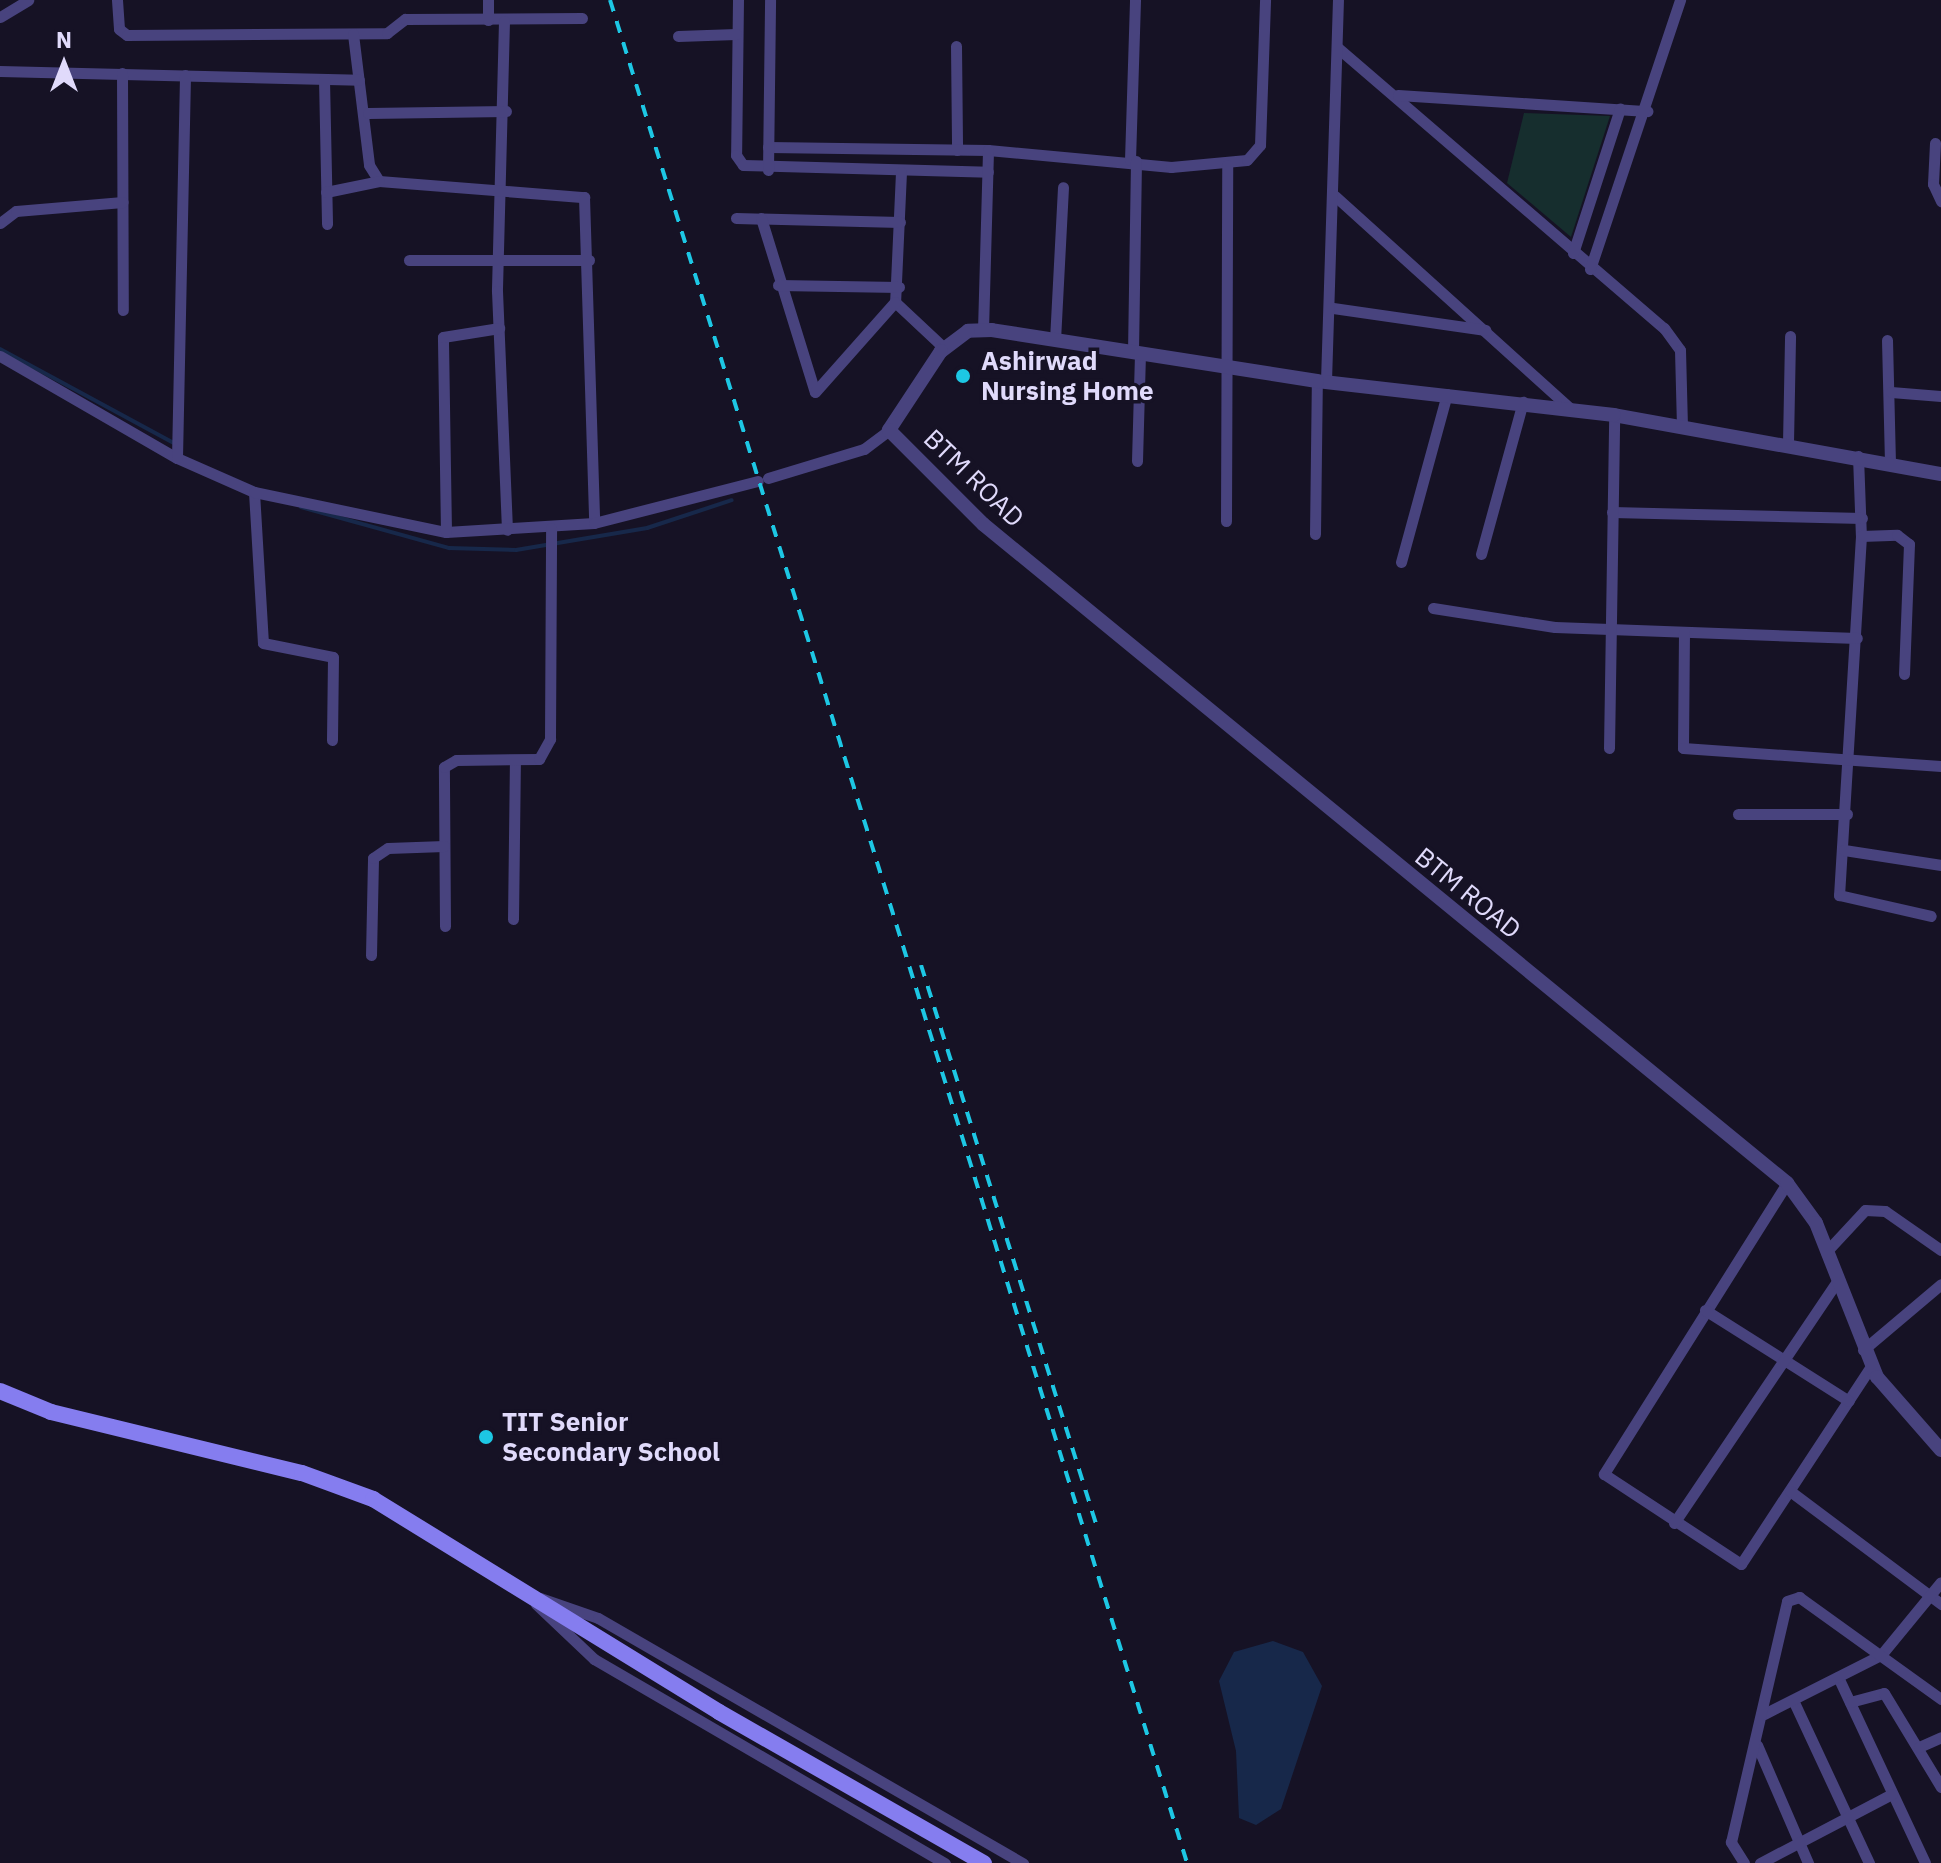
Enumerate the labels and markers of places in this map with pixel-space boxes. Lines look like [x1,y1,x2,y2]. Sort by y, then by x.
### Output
place label: Ashirwad Nursing Home [981,345,1154,406]
marker: Ashirwad Nursing Home [952,365,974,387]
place label: TIT Senior Secondary School [502,1406,720,1468]
marker: TIT Senior Secondary School [477,1428,495,1446]

